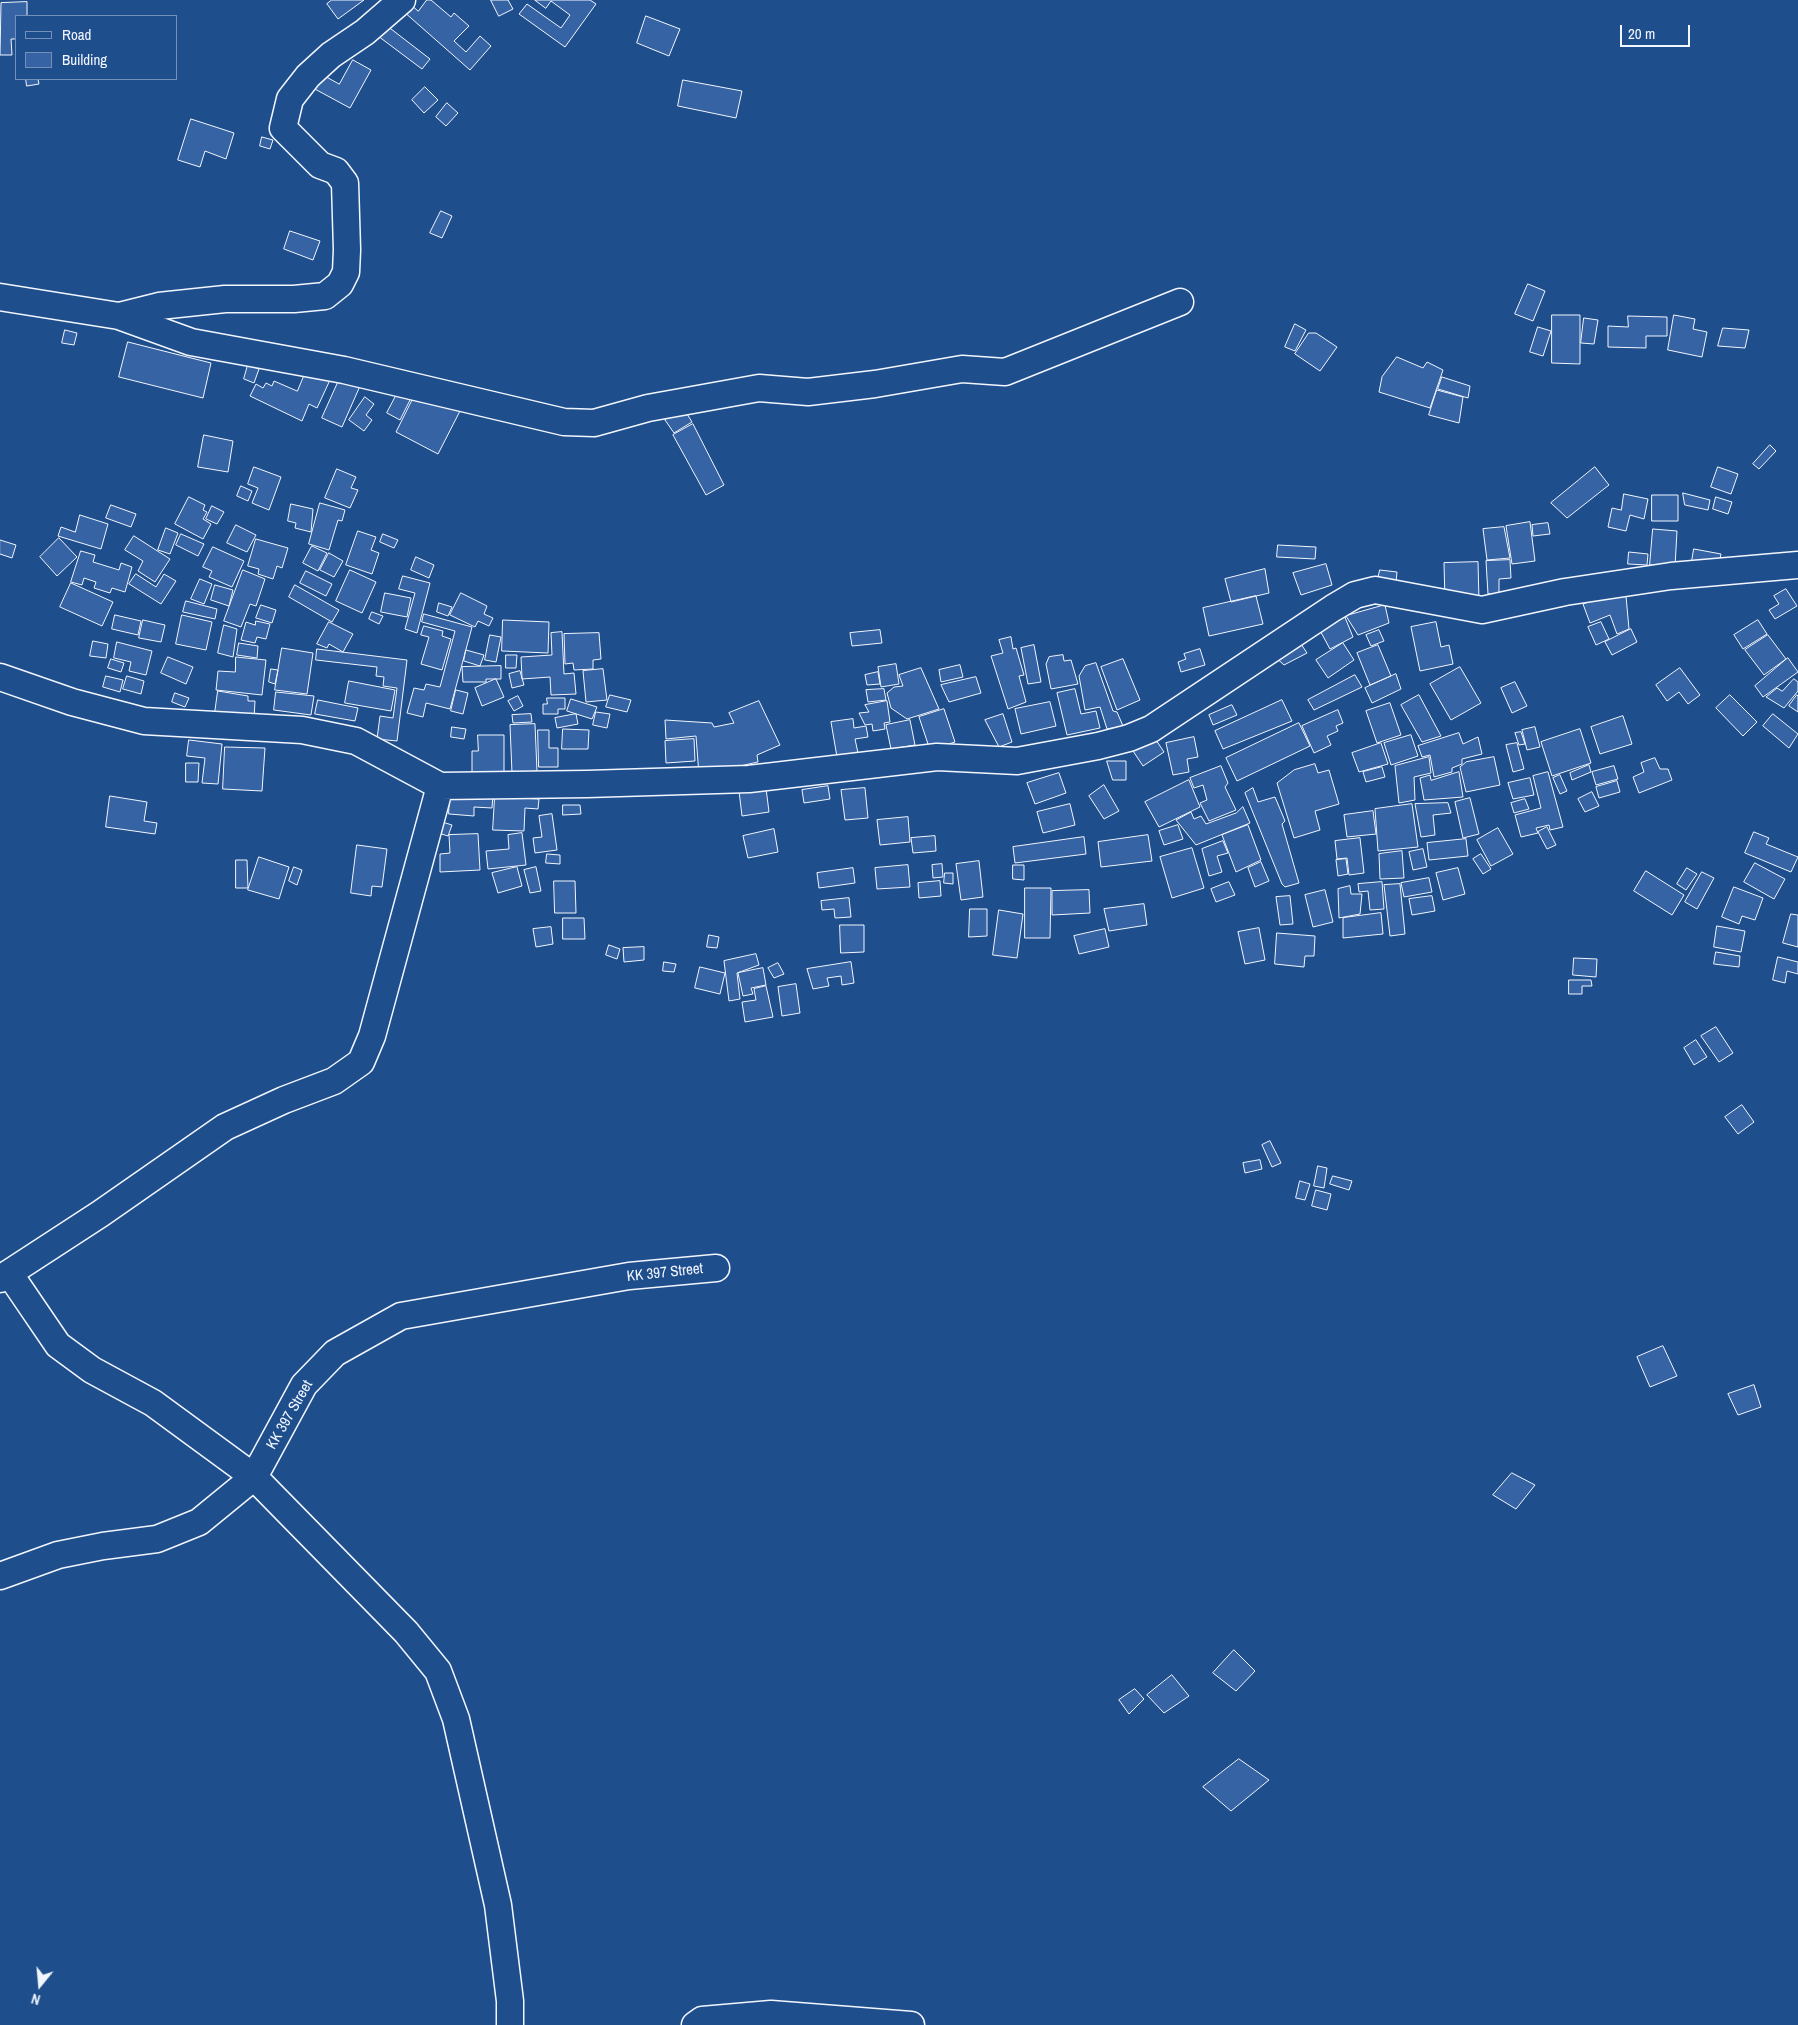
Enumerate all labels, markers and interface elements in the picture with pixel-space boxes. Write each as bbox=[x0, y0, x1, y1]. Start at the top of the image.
legend bbox=[15, 15, 178, 80]
scale bar bbox=[1623, 15, 1693, 47]
text: 20 m bbox=[1628, 23, 1655, 44]
text: Road bbox=[62, 24, 91, 45]
text: Building bbox=[62, 49, 107, 70]
street label: KK 397 Street bbox=[626, 1260, 704, 1286]
street label: KK 397 Street bbox=[263, 1377, 317, 1453]
north arrow bbox=[15, 1960, 65, 2010]
text: N bbox=[29, 1990, 42, 2009]

